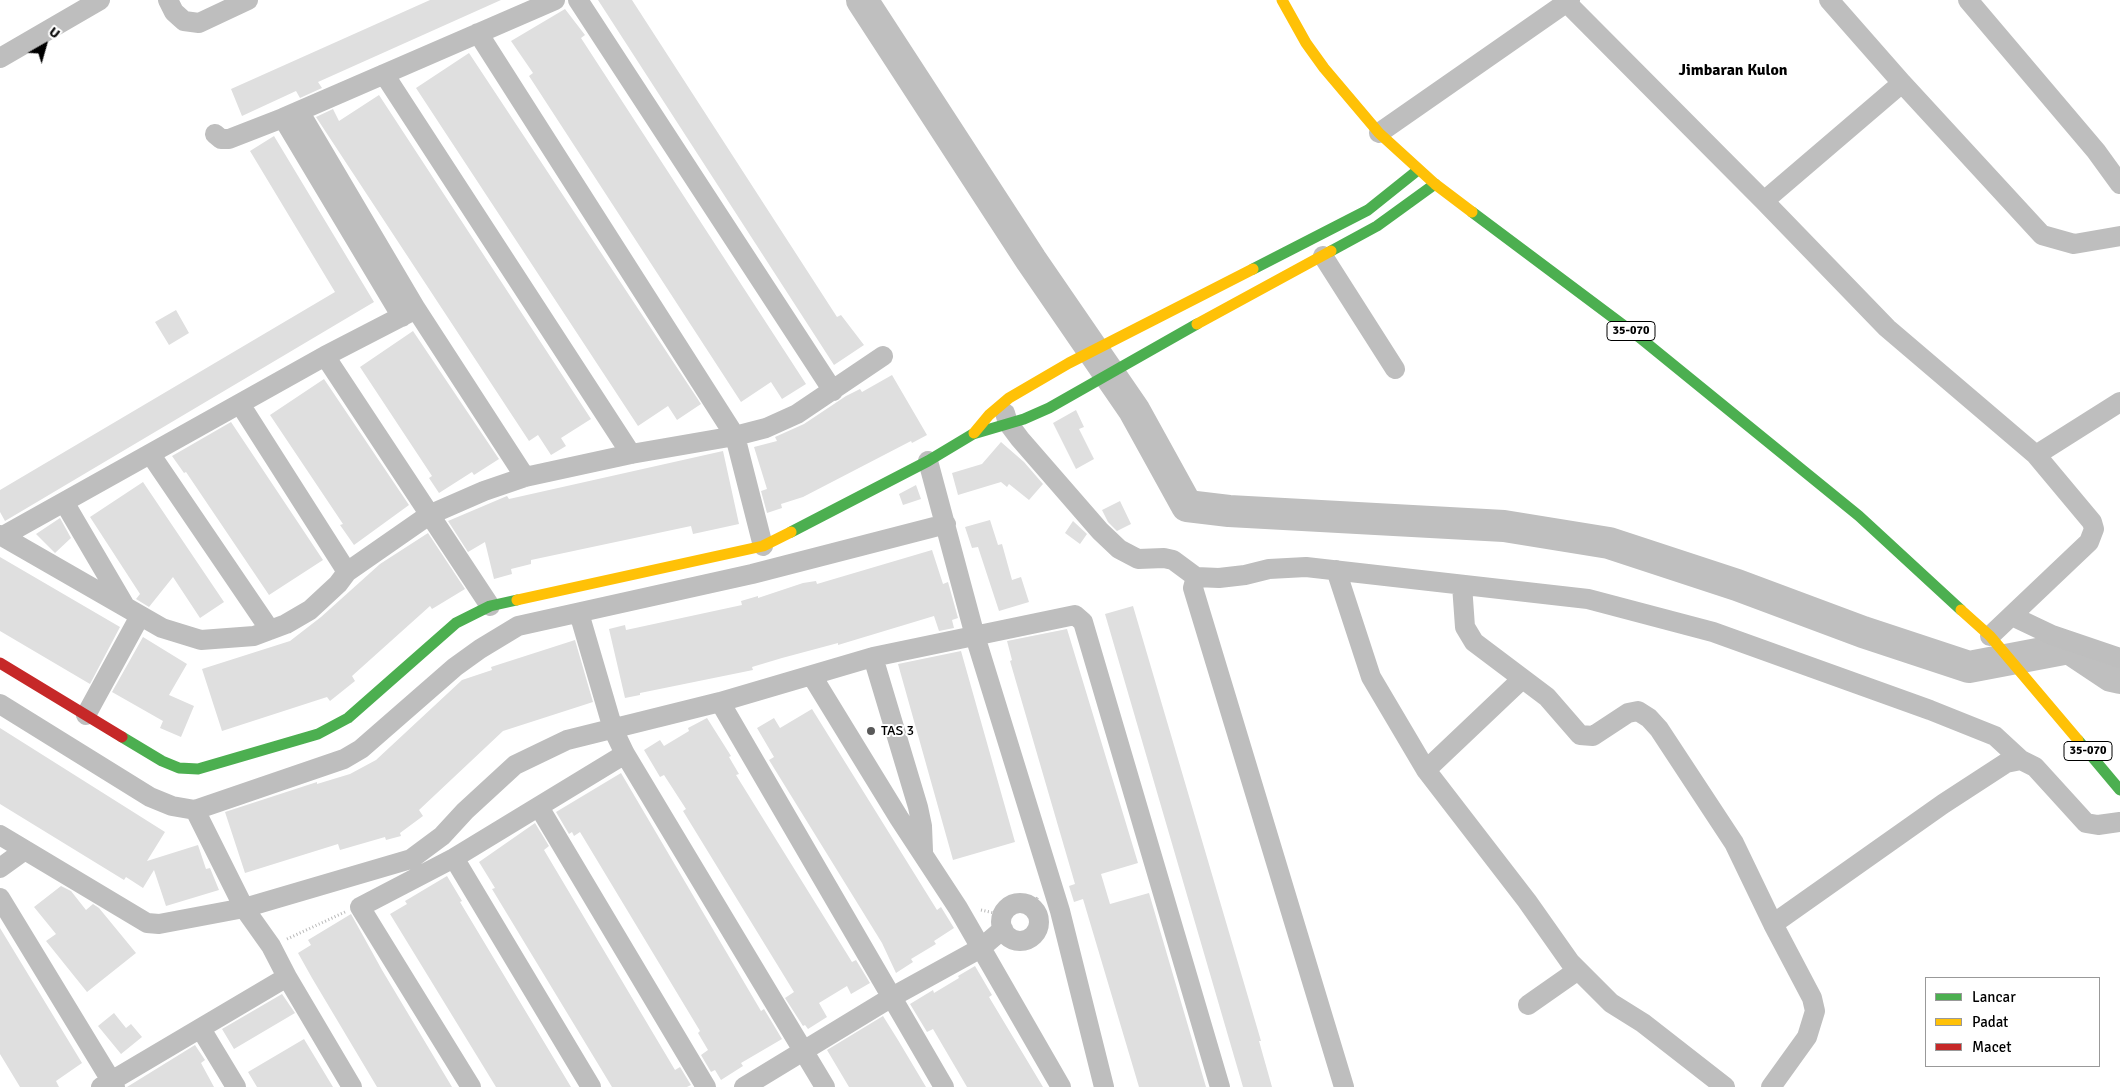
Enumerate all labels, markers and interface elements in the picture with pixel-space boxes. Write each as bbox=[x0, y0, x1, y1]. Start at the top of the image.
north arrow bbox=[20, 20, 70, 70]
text: U bbox=[46, 23, 63, 42]
district label: Jimbaran Kulon bbox=[1678, 61, 1788, 81]
road number: 35-070 bbox=[1607, 322, 1655, 341]
place label: TAS 3 bbox=[881, 723, 914, 739]
marker: TAS 3 bbox=[865, 725, 877, 737]
road number: 35-070 bbox=[2064, 741, 2112, 760]
legend bbox=[1925, 977, 2100, 1067]
text: Lancar bbox=[1972, 988, 2016, 1006]
text: Padat bbox=[1972, 1013, 2008, 1031]
text: Macet bbox=[1972, 1038, 2011, 1056]

